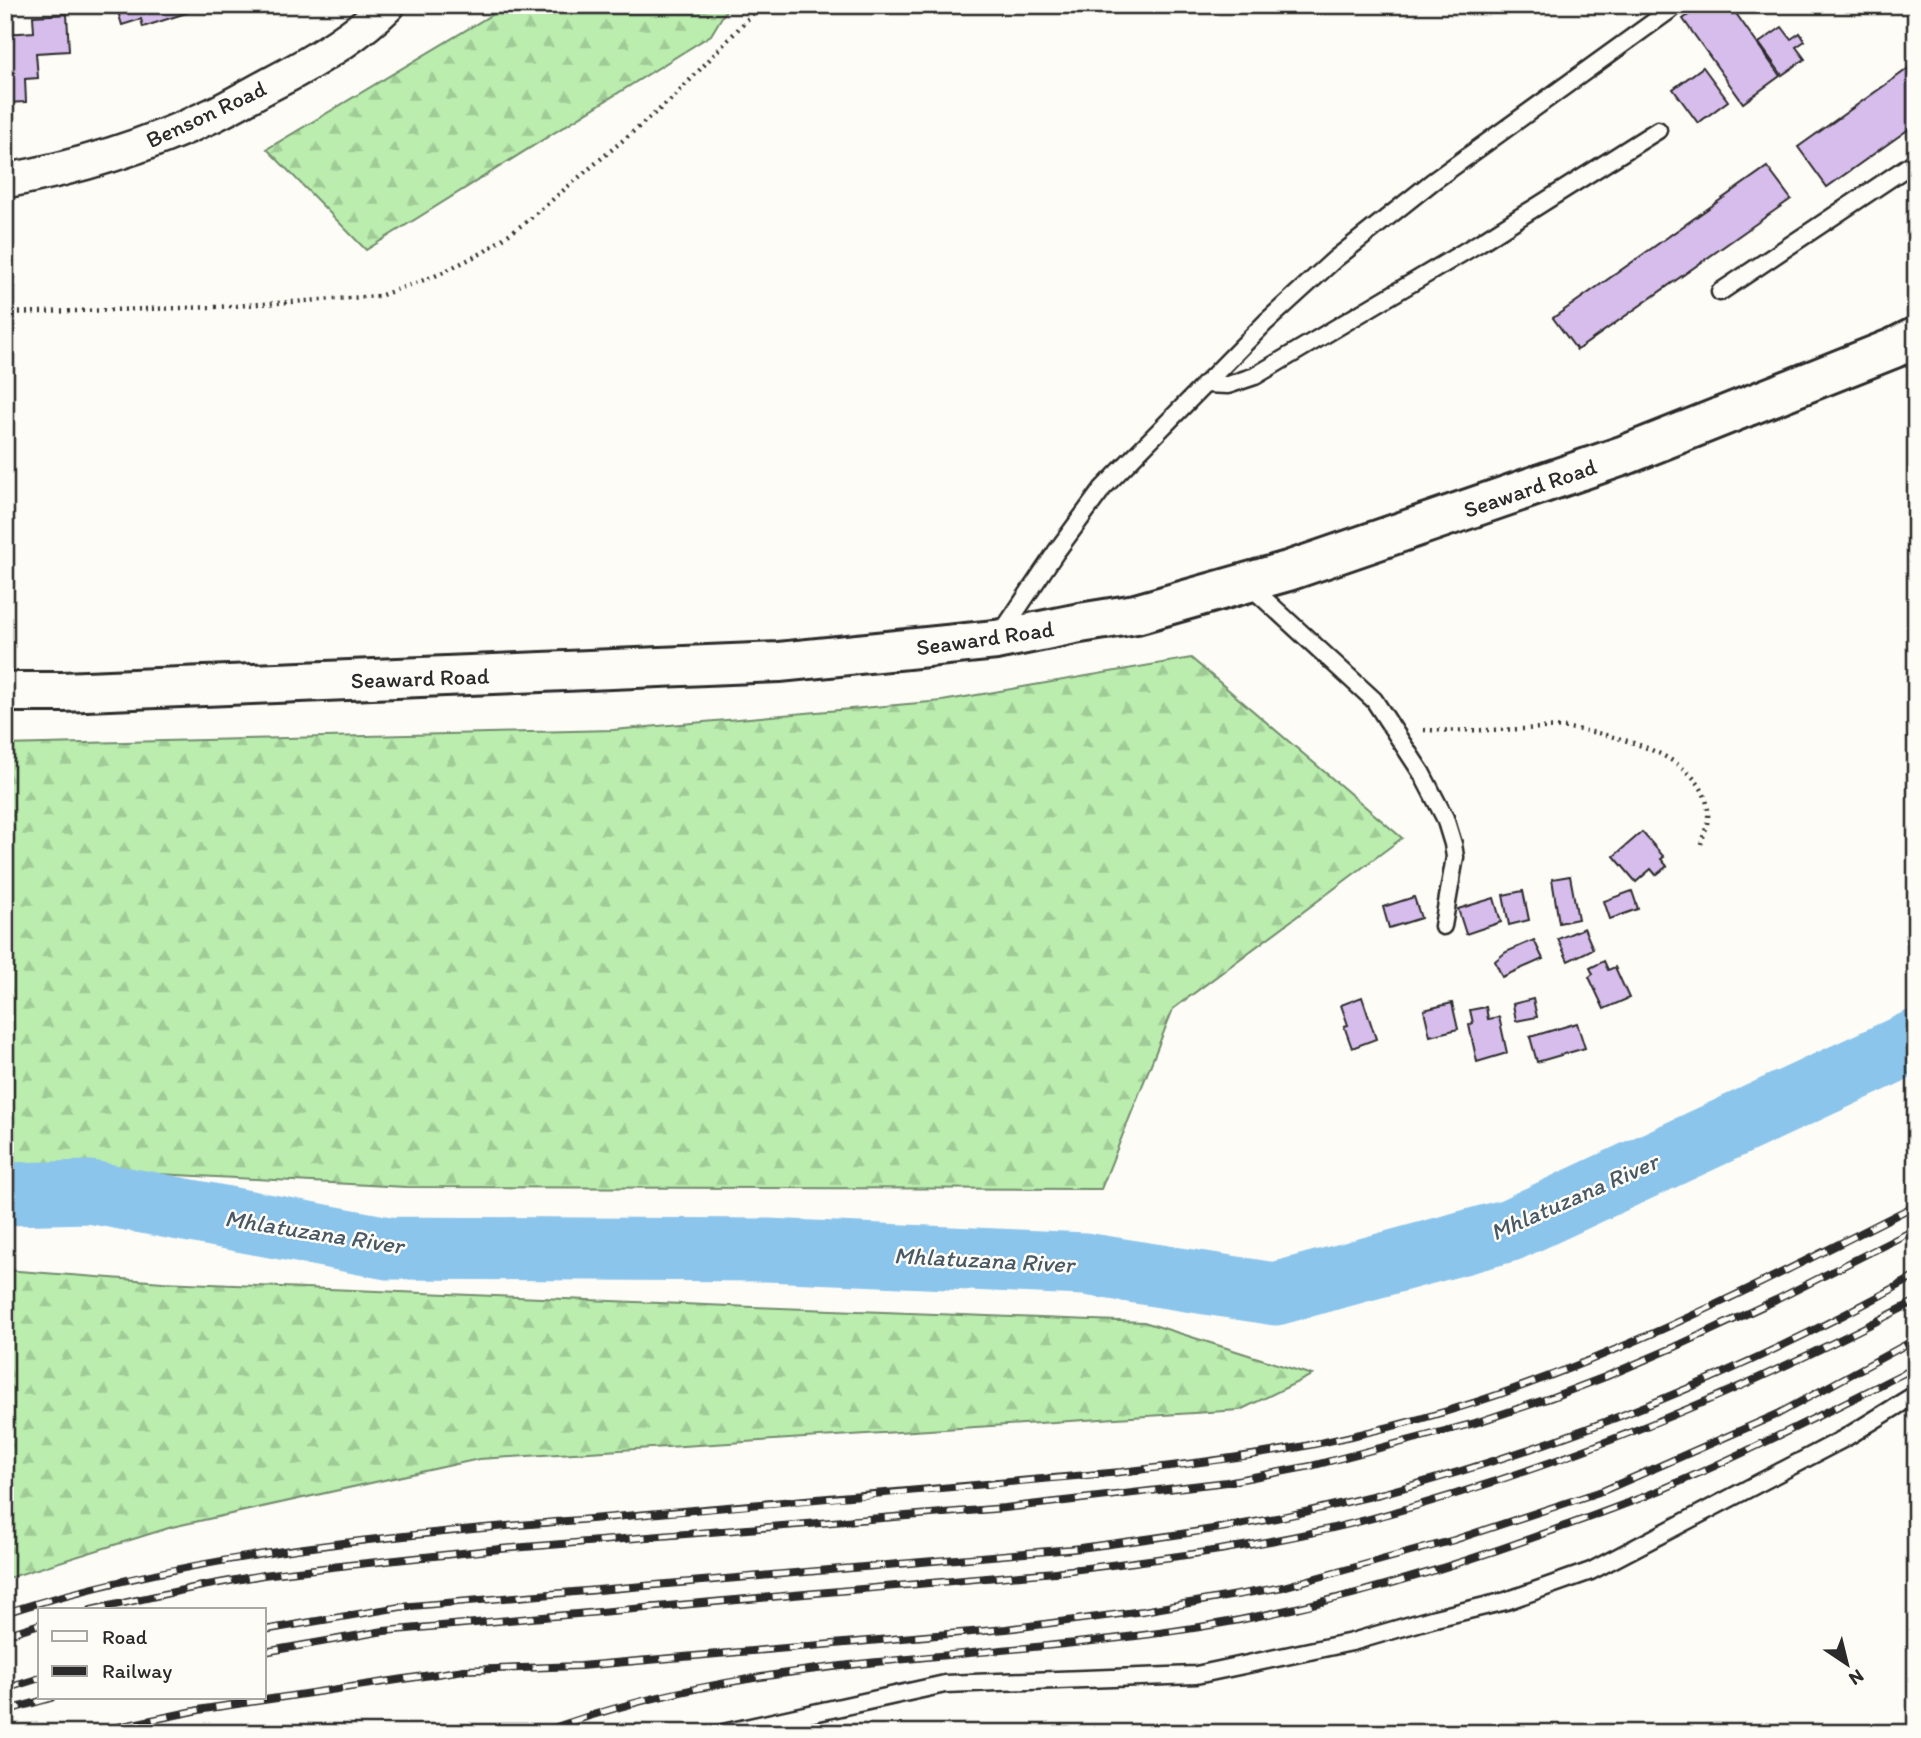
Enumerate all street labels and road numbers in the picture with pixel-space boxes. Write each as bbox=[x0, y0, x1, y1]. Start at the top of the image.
street label: Benson Road bbox=[142, 74, 271, 154]
street label: Seaward Road bbox=[1460, 452, 1600, 524]
street label: Seaward Road bbox=[914, 614, 1056, 662]
street label: Seaward Road bbox=[350, 662, 490, 694]

